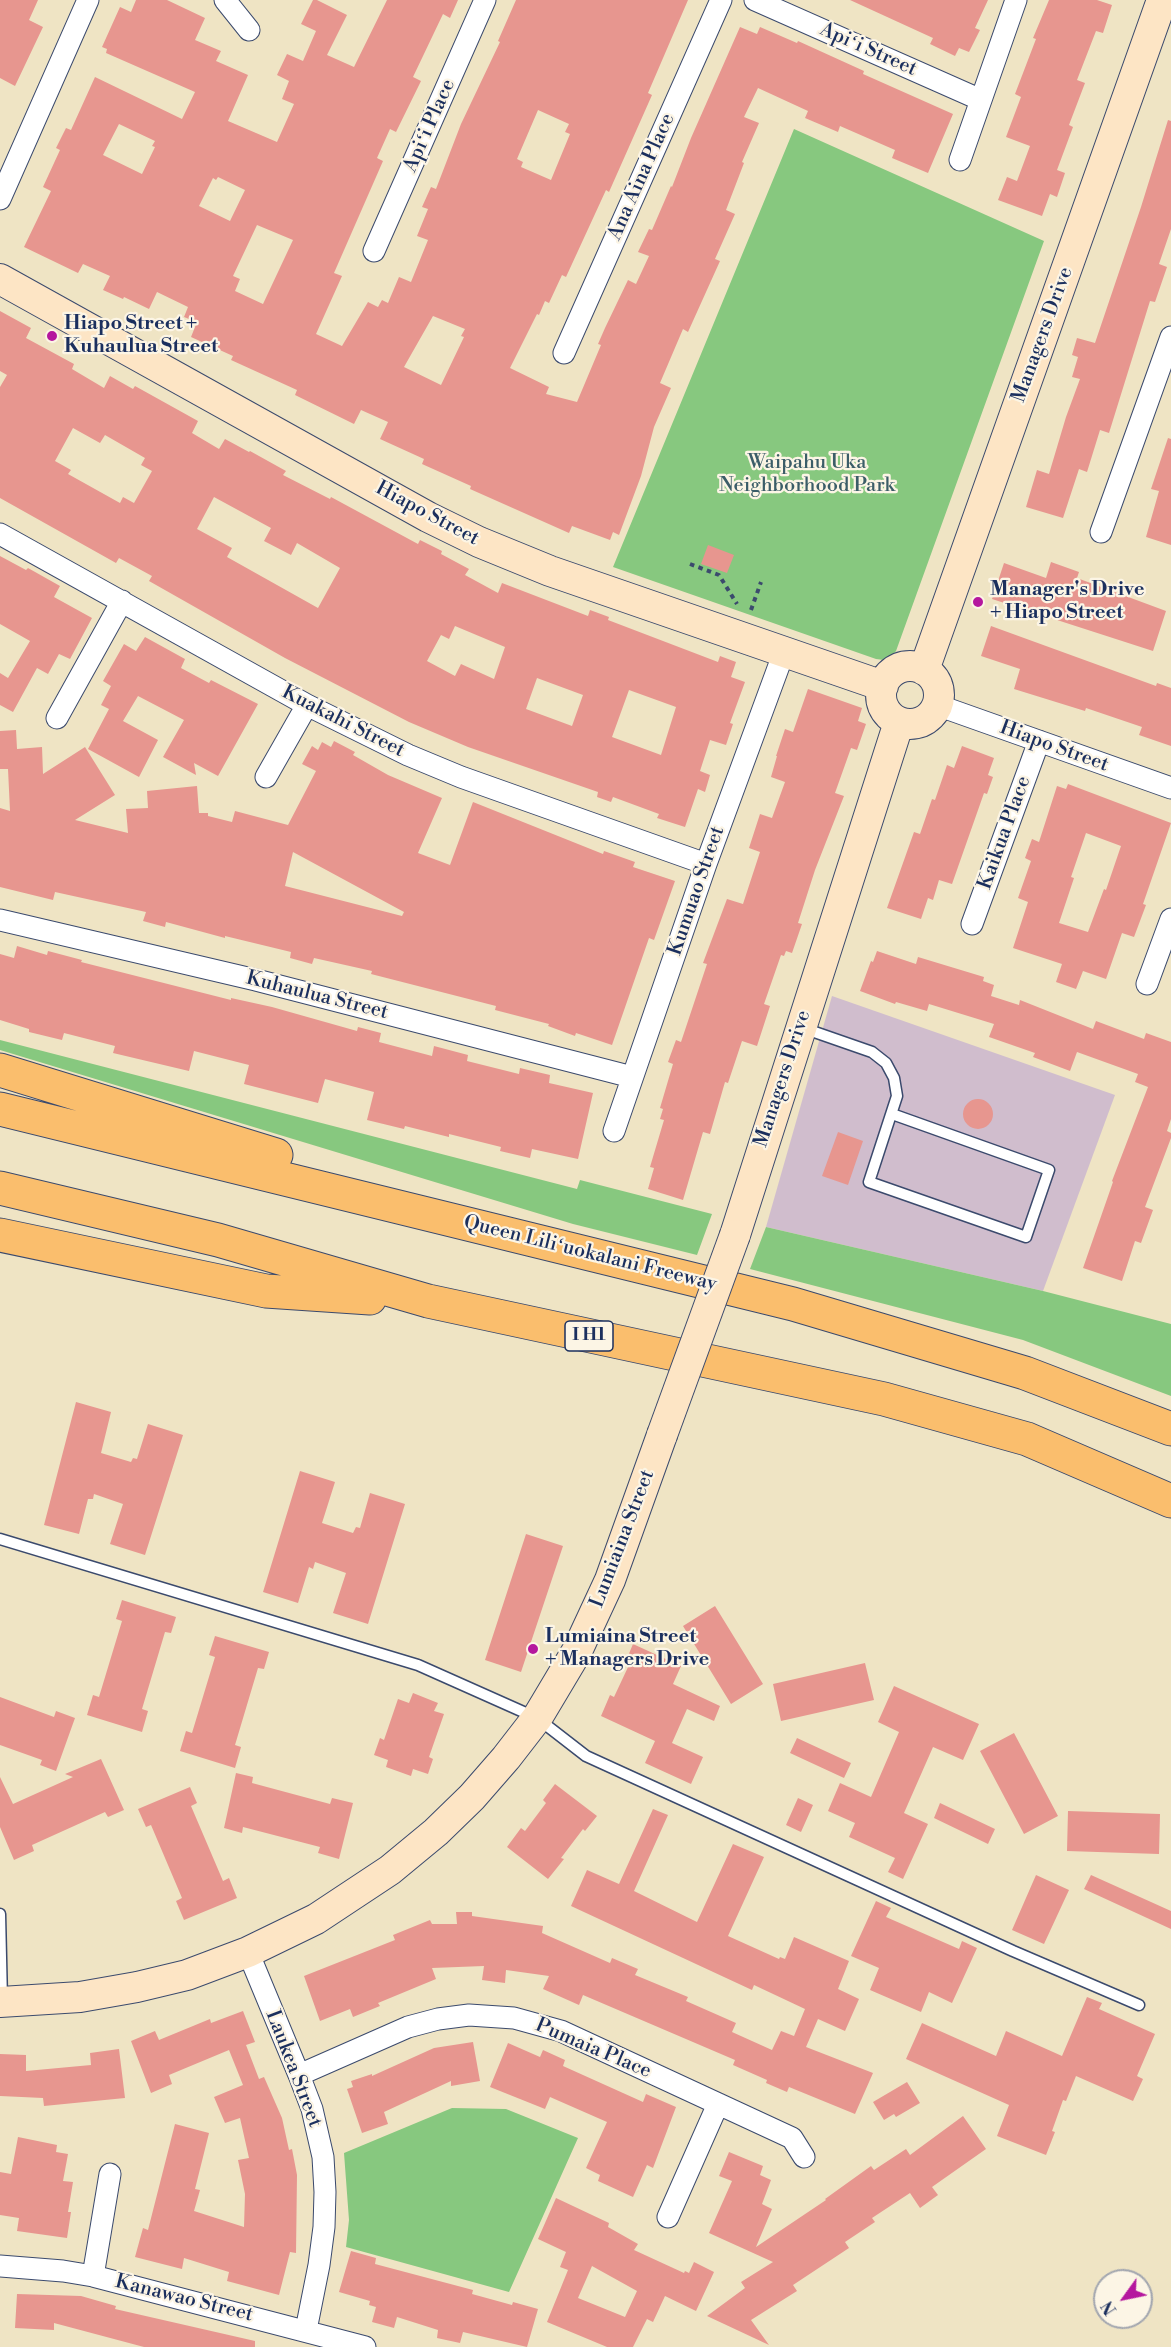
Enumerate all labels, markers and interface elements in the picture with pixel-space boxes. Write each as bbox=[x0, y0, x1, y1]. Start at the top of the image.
street label: Apiʻi Street bbox=[816, 18, 920, 82]
street label: Apiʻi Place bbox=[399, 76, 461, 176]
street label: Ana Aina Place bbox=[603, 110, 681, 244]
street label: Managers Drive bbox=[1007, 264, 1079, 406]
place label: Hiapo Street + Kuhaulua Street bbox=[64, 312, 218, 359]
marker: Hiapo Street + Kuhaulua Street bbox=[45, 329, 59, 343]
park label: Waipahu Uka Neighborhood Park bbox=[719, 451, 895, 498]
street label: Hiapo Street bbox=[371, 477, 483, 551]
place label: Manager's Drive + Hiapo Street bbox=[990, 578, 1144, 625]
marker: Manager's Drive + Hiapo Street bbox=[971, 595, 985, 609]
street label: Kuakahi Street bbox=[278, 681, 408, 763]
street label: Hiapo Street bbox=[996, 716, 1112, 778]
street label: Kaikua Place bbox=[973, 773, 1037, 893]
street label: Kumuao Street bbox=[664, 823, 730, 959]
street label: Kuhaulua Street bbox=[243, 967, 391, 1025]
street label: Managers Drive bbox=[750, 1008, 816, 1150]
street label: Queen Liliʻuokalani Freeway bbox=[461, 1211, 719, 1297]
road number: I H1 bbox=[565, 1321, 613, 1351]
street label: Lumiaina Street bbox=[586, 1467, 660, 1611]
place label: Lumiaina Street + Managers Drive bbox=[545, 1625, 709, 1672]
marker: Lumiaina Street + Managers Drive bbox=[526, 1642, 540, 1656]
street label: Laukea Street bbox=[260, 2007, 326, 2131]
street label: Pumaia Place bbox=[531, 2014, 655, 2084]
north arrow bbox=[1093, 2269, 1153, 2329]
street label: Kanawao Street bbox=[113, 2270, 255, 2328]
text: N bbox=[1098, 2297, 1121, 2318]

